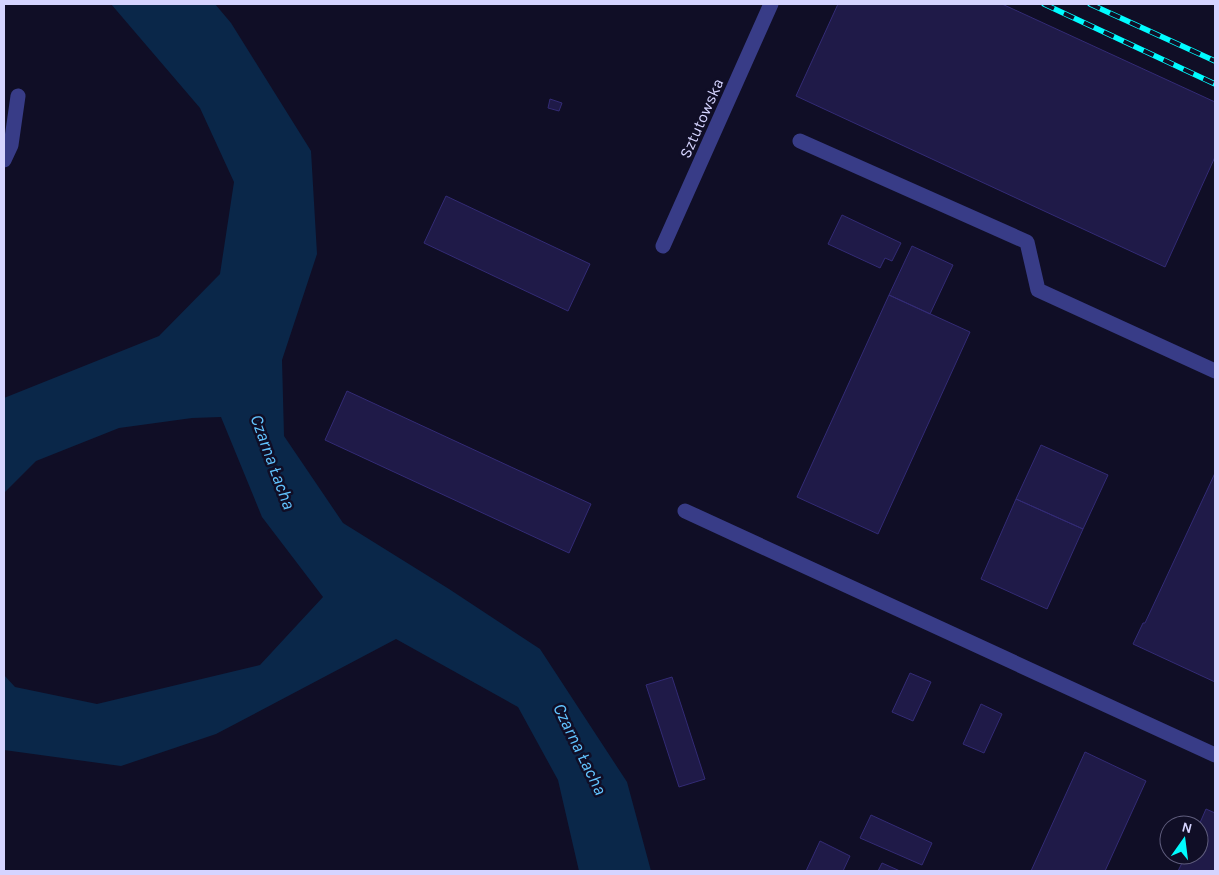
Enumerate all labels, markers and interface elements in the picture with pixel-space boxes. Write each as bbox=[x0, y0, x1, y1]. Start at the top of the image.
street label: Sztutowska bbox=[675, 75, 728, 161]
water label: Czarna Łacha bbox=[246, 412, 300, 512]
water label: Czarna Łacha bbox=[548, 699, 612, 799]
north arrow bbox=[1159, 815, 1209, 865]
text: N bbox=[1180, 818, 1194, 837]

